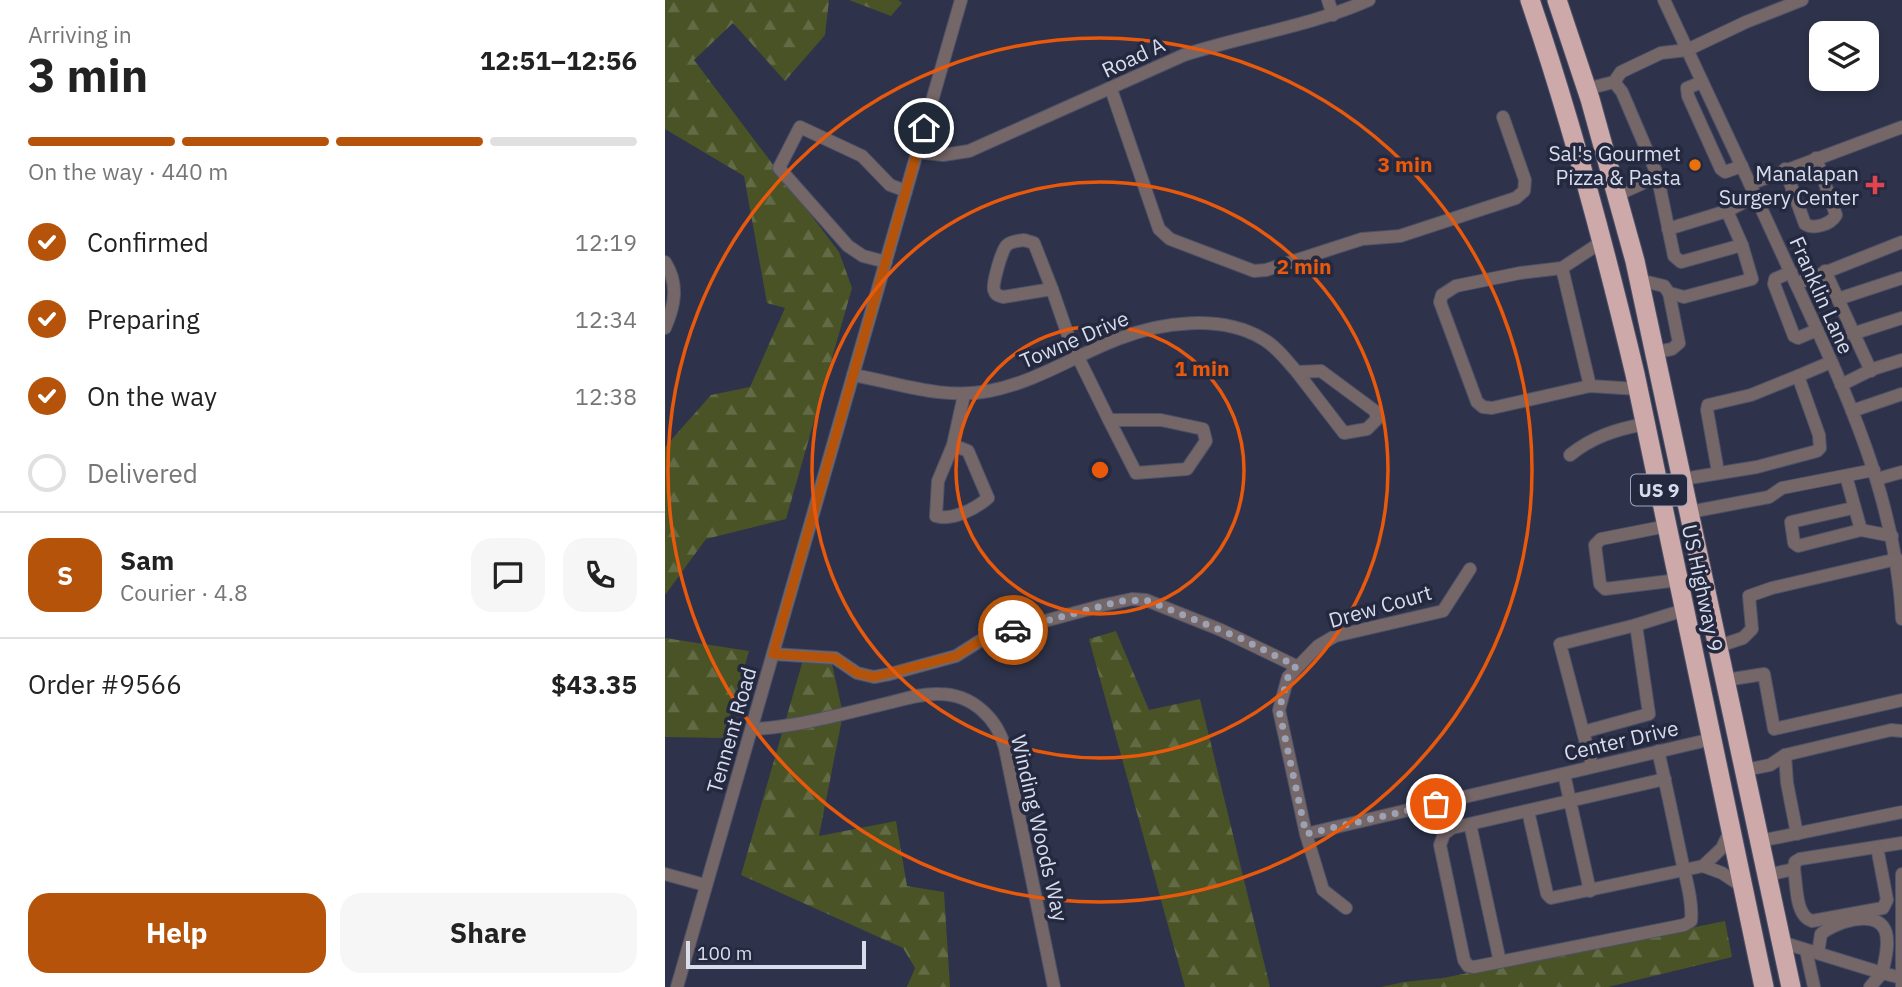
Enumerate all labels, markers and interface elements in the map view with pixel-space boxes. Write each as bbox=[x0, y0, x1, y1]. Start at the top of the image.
text: Arriving in bbox=[28, 19, 132, 49]
map controls bbox=[1809, 21, 1879, 91]
button: layers bbox=[1809, 21, 1879, 91]
street label: Road A bbox=[1097, 30, 1169, 84]
text: 12:51–12:56 bbox=[480, 43, 637, 77]
text: 3 min bbox=[28, 45, 148, 105]
pin bbox=[894, 98, 954, 158]
icon: home bbox=[905, 109, 943, 147]
place label: Sal's Gourmet Pizza & Pasta bbox=[1548, 139, 1681, 191]
text: 3 min bbox=[1378, 150, 1432, 178]
text: On the way · 440 m bbox=[28, 156, 228, 186]
marker: Sal's Gourmet Pizza & Pasta bbox=[1687, 157, 1703, 173]
place label: Manalapan Surgery Center bbox=[1719, 159, 1859, 211]
marker: Manalapan Surgery Center bbox=[1865, 175, 1885, 195]
icon: check bbox=[28, 223, 66, 261]
text: Confirmed bbox=[87, 225, 209, 259]
text: 12:19 bbox=[575, 227, 637, 257]
street label: Franklin Lane bbox=[1784, 232, 1860, 358]
text: 2 min bbox=[1277, 252, 1331, 280]
icon: check bbox=[28, 300, 66, 338]
text: Preparing bbox=[87, 302, 200, 336]
text: 12:34 bbox=[575, 304, 637, 334]
street label: Towne Drive bbox=[1015, 304, 1133, 374]
text: 1 min bbox=[1175, 354, 1229, 382]
icon: check bbox=[28, 377, 66, 415]
text: On the way bbox=[87, 379, 217, 413]
text: 12:38 bbox=[575, 381, 637, 411]
text: Delivered bbox=[87, 456, 198, 490]
centre of rings bbox=[1088, 458, 1112, 482]
road number: US 9 bbox=[1631, 475, 1687, 505]
street label: US Highway 9 bbox=[1676, 522, 1730, 654]
button: chat bbox=[471, 538, 545, 612]
button: phone bbox=[563, 538, 637, 612]
text: Sam bbox=[120, 543, 174, 577]
text: S bbox=[57, 558, 73, 592]
text: Courier · 4.8 bbox=[120, 577, 248, 607]
street label: Drew Court bbox=[1325, 578, 1435, 634]
courier bbox=[978, 595, 1048, 665]
icon: car bbox=[994, 611, 1032, 649]
street label: Tennent Road bbox=[700, 664, 762, 796]
text: Order #9566 bbox=[28, 667, 182, 701]
text: $43.35 bbox=[551, 667, 637, 701]
street label: Center Drive bbox=[1561, 713, 1681, 767]
street label: Winding Woods Way bbox=[1005, 732, 1075, 925]
pin bbox=[1406, 774, 1466, 834]
icon: bag bbox=[1417, 785, 1455, 823]
button: Help bbox=[28, 893, 326, 973]
button: Share bbox=[340, 893, 637, 973]
scale bar bbox=[686, 938, 866, 970]
text: 100 m bbox=[697, 941, 752, 965]

